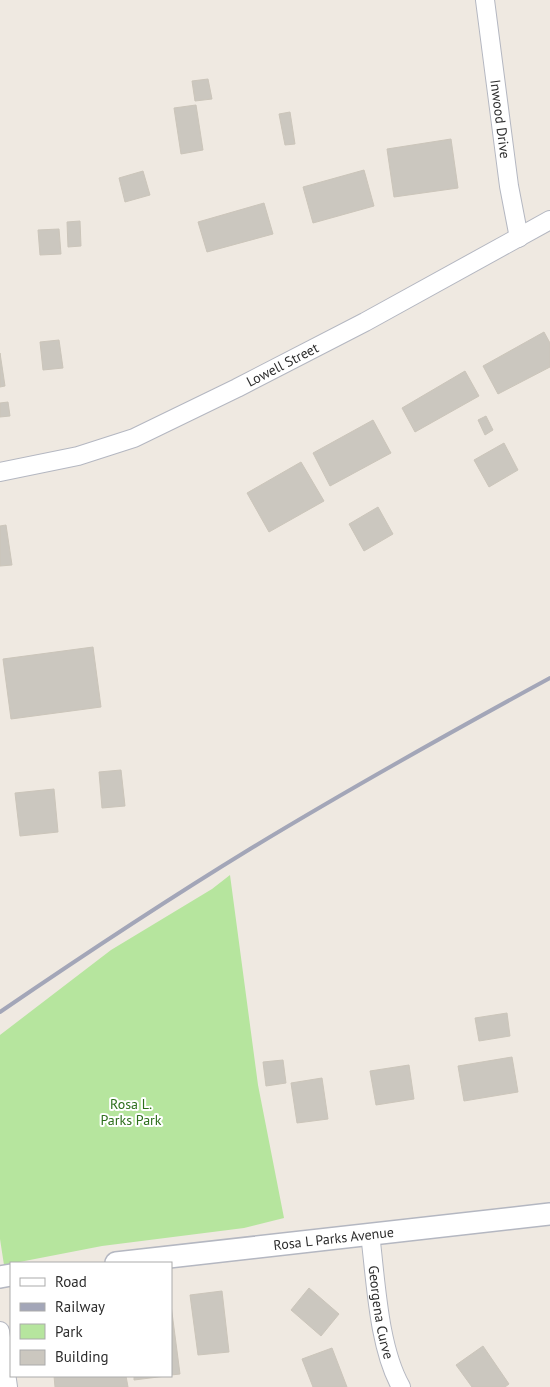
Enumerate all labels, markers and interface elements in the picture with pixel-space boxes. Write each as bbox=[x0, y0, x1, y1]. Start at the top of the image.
street label: Inwood Drive bbox=[486, 78, 514, 160]
street label: Lowell Street bbox=[243, 338, 322, 391]
park label: Rosa L. Parks Park bbox=[100, 1095, 162, 1129]
street label: Rosa L Parks Avenue bbox=[273, 1223, 395, 1254]
legend bbox=[10, 1262, 172, 1377]
street label: Georgena Curve bbox=[365, 1264, 398, 1361]
text: Road bbox=[55, 1272, 87, 1291]
text: Railway bbox=[55, 1297, 105, 1316]
text: Park bbox=[55, 1322, 83, 1341]
text: Building bbox=[55, 1347, 109, 1366]

